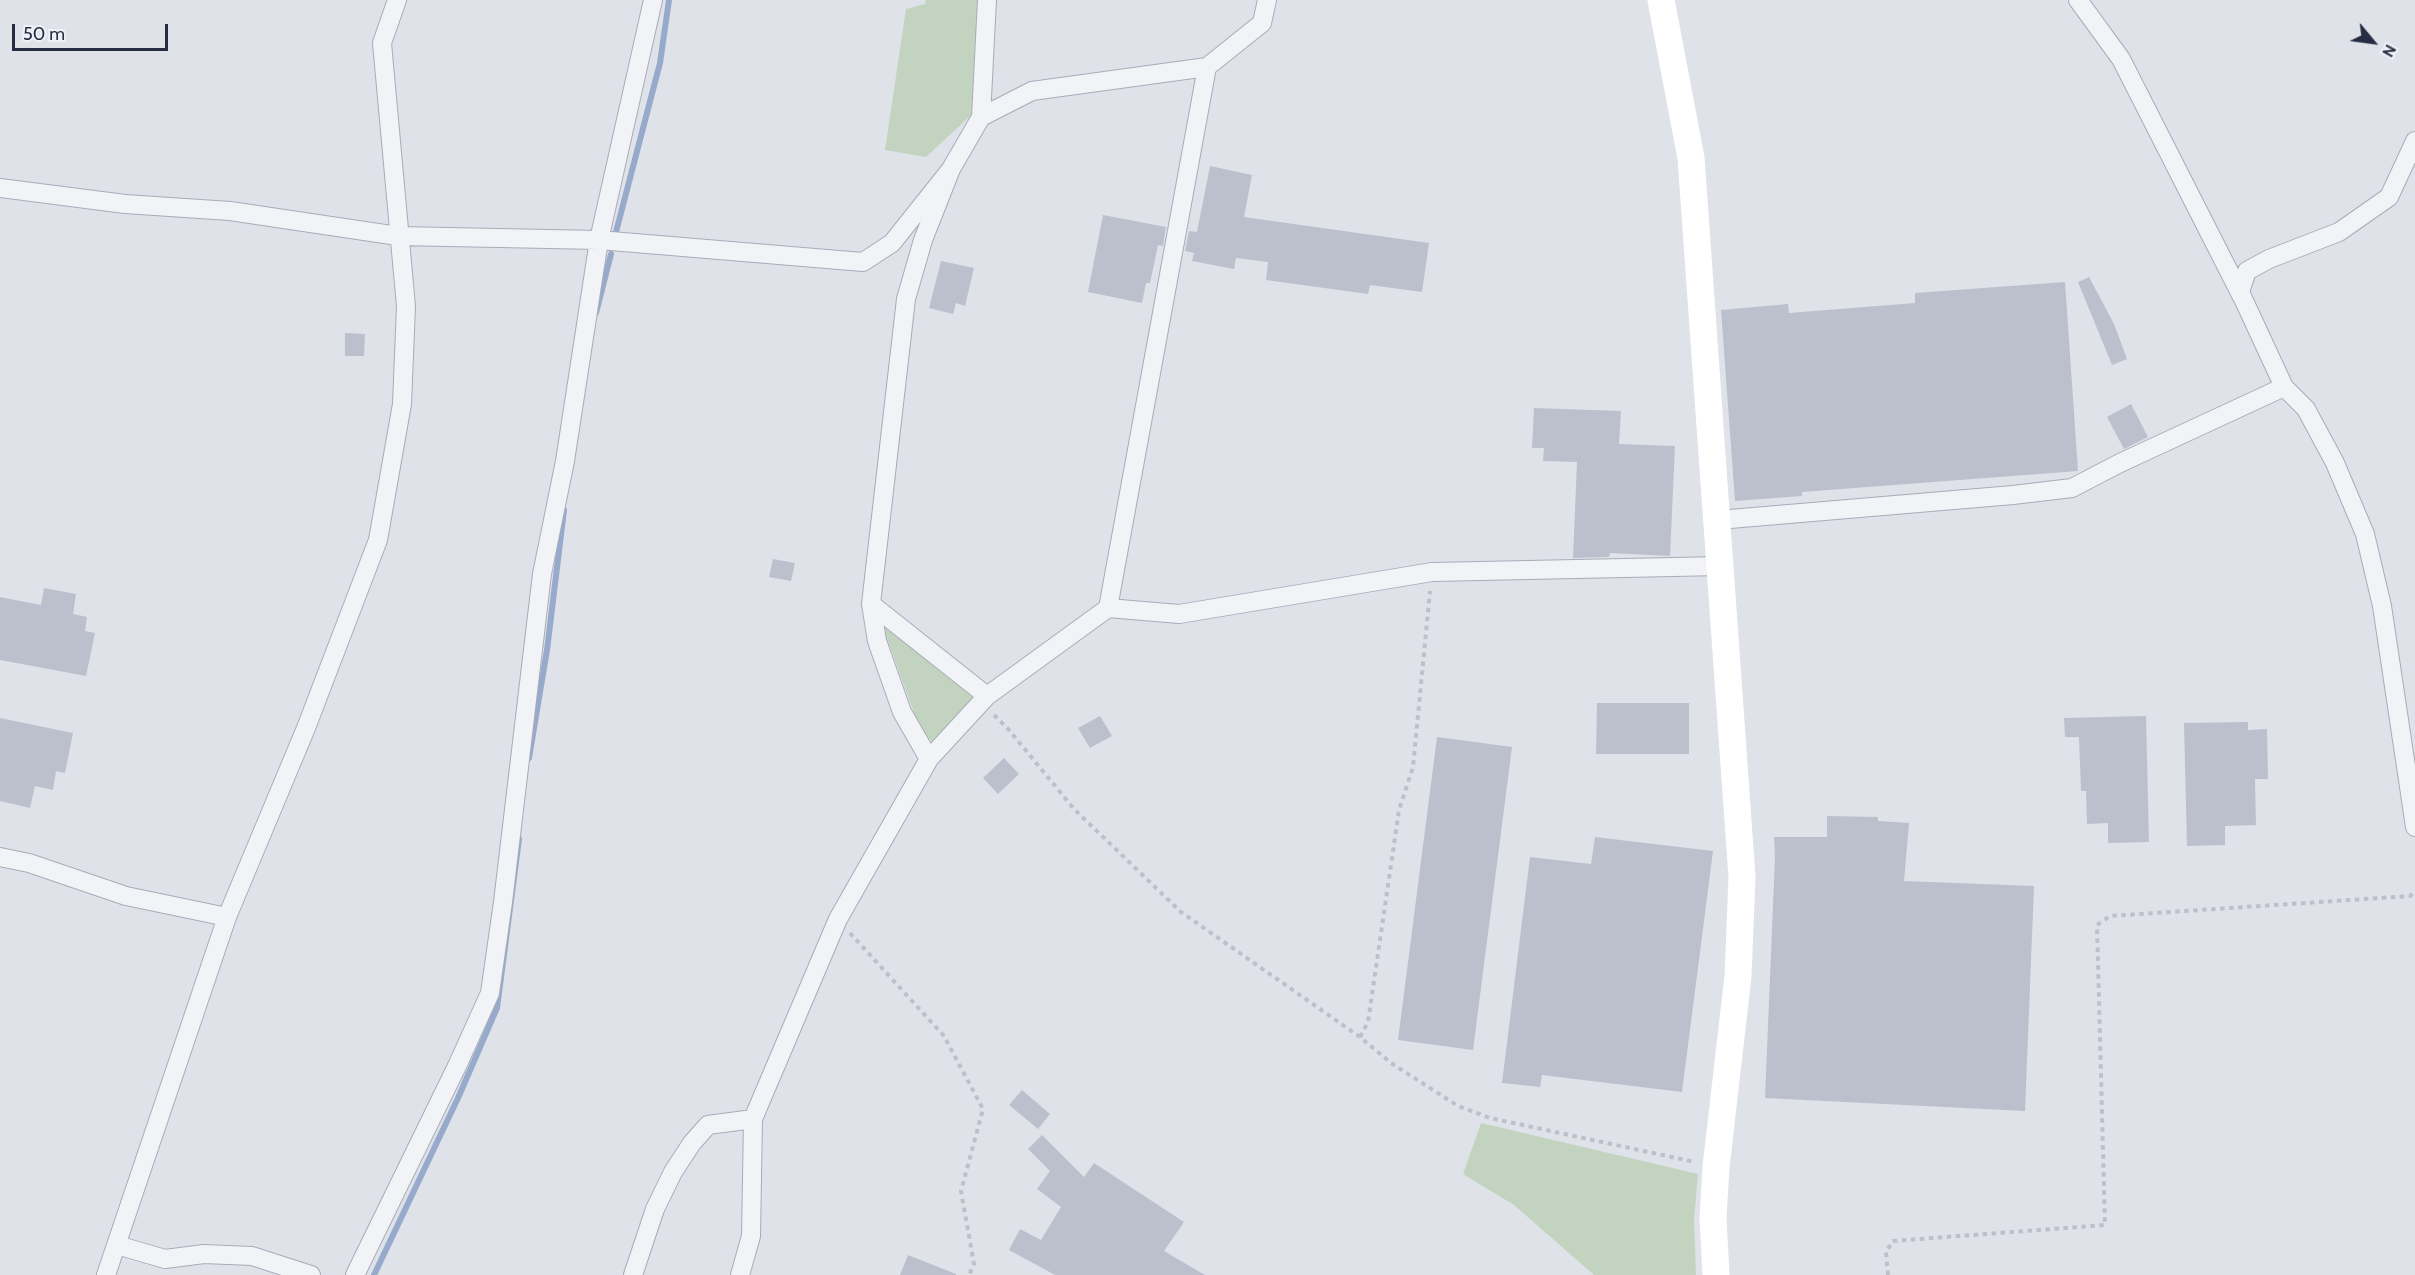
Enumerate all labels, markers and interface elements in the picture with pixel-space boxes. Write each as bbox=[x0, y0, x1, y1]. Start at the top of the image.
scale bar bbox=[15, 12, 171, 50]
north arrow bbox=[2343, 12, 2403, 72]
text: 50 m bbox=[23, 23, 65, 45]
text: N bbox=[2378, 41, 2400, 61]

